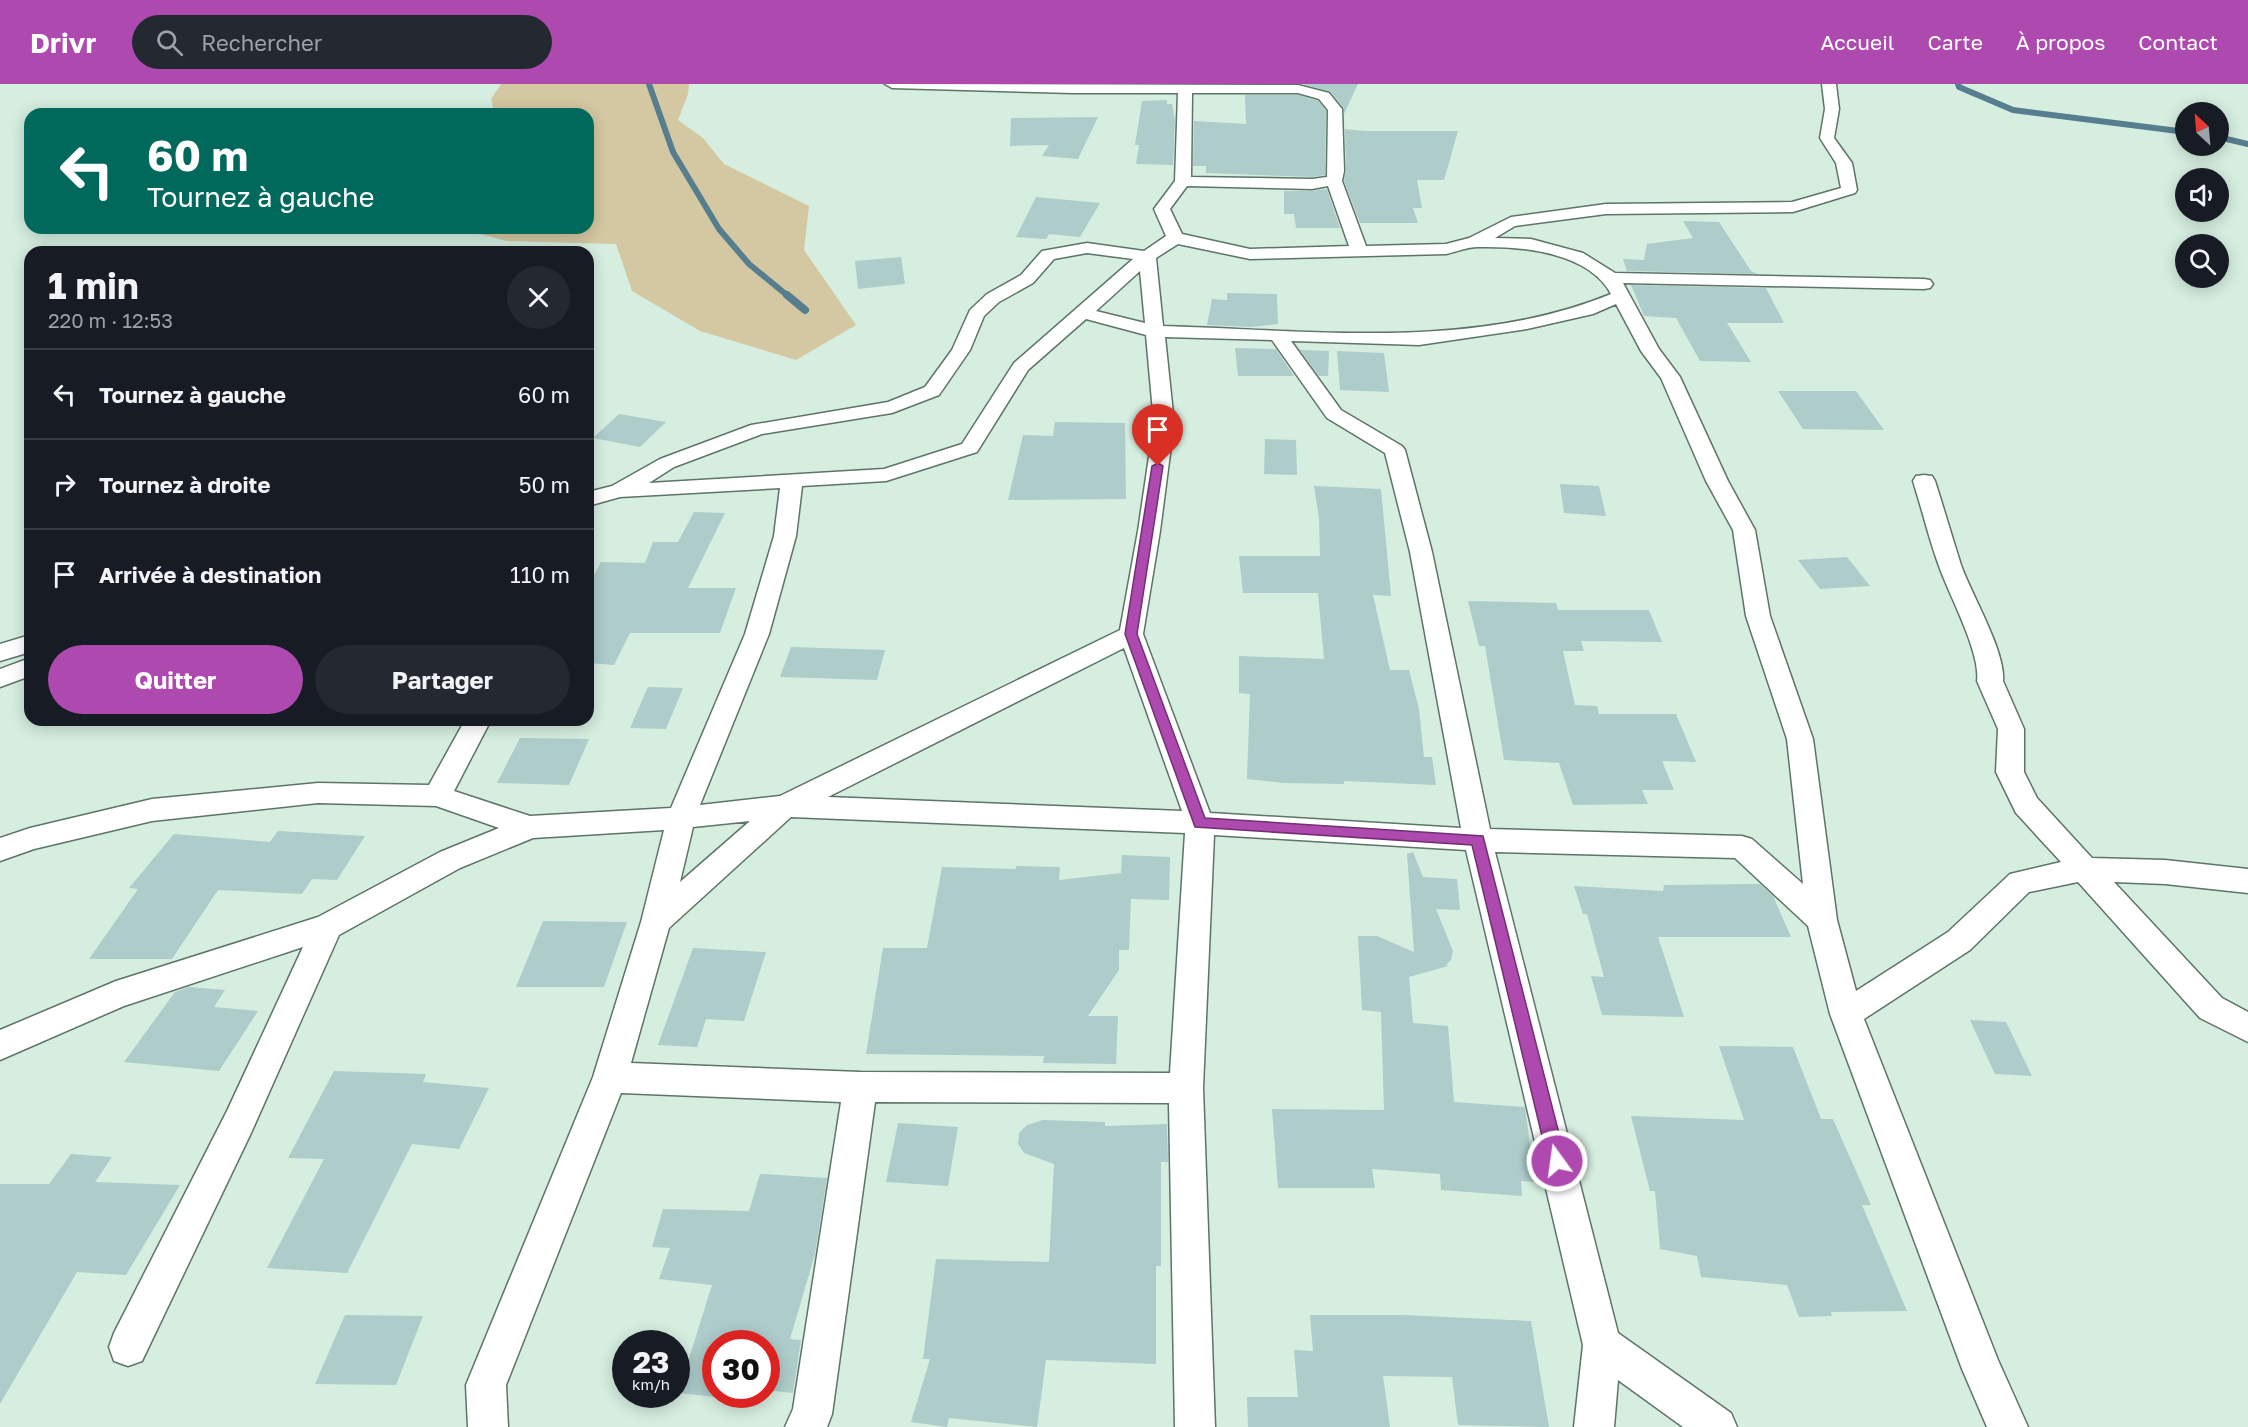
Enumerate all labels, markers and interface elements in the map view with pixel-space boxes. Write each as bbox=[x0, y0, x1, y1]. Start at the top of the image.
search box bbox=[132, 15, 552, 69]
text: Drivr bbox=[30, 26, 96, 59]
icon: search bbox=[153, 26, 186, 59]
text: Rechercher bbox=[201, 29, 322, 56]
text: Accueil bbox=[1821, 29, 1894, 55]
text: Carte bbox=[1927, 29, 1983, 55]
text: À propos bbox=[2016, 29, 2105, 55]
text: Contact bbox=[2138, 29, 2218, 55]
north arrow bbox=[2175, 102, 2229, 156]
map controls bbox=[2175, 102, 2229, 288]
text: 60 m bbox=[147, 130, 248, 180]
icon: left bbox=[48, 132, 126, 210]
button: sound bbox=[2175, 168, 2229, 222]
text: Tournez à gauche bbox=[147, 181, 374, 213]
button: search bbox=[2175, 234, 2229, 288]
text: 1 min bbox=[48, 264, 139, 307]
button: close bbox=[507, 266, 570, 329]
text: 220 m · 12:53 bbox=[48, 308, 173, 332]
icon: left bbox=[48, 378, 81, 411]
text: Tournez à gauche bbox=[99, 381, 286, 408]
text: 60 m bbox=[518, 381, 570, 408]
pin bbox=[1132, 404, 1183, 466]
icon: arrive bbox=[1141, 413, 1174, 446]
icon: right bbox=[48, 468, 81, 501]
text: Tournez à droite bbox=[99, 471, 270, 498]
text: 50 m bbox=[519, 471, 570, 498]
icon: arrive bbox=[48, 558, 81, 591]
text: Arrivée à destination bbox=[99, 561, 321, 588]
text: 110 m bbox=[510, 561, 570, 588]
button: Quitter bbox=[48, 645, 303, 714]
button: Partager bbox=[315, 645, 570, 714]
position arrow bbox=[1525, 1129, 1589, 1193]
speed limit sign: 30 bbox=[702, 1330, 780, 1408]
text: 23 bbox=[633, 1344, 669, 1380]
text: km/h bbox=[632, 1375, 670, 1393]

